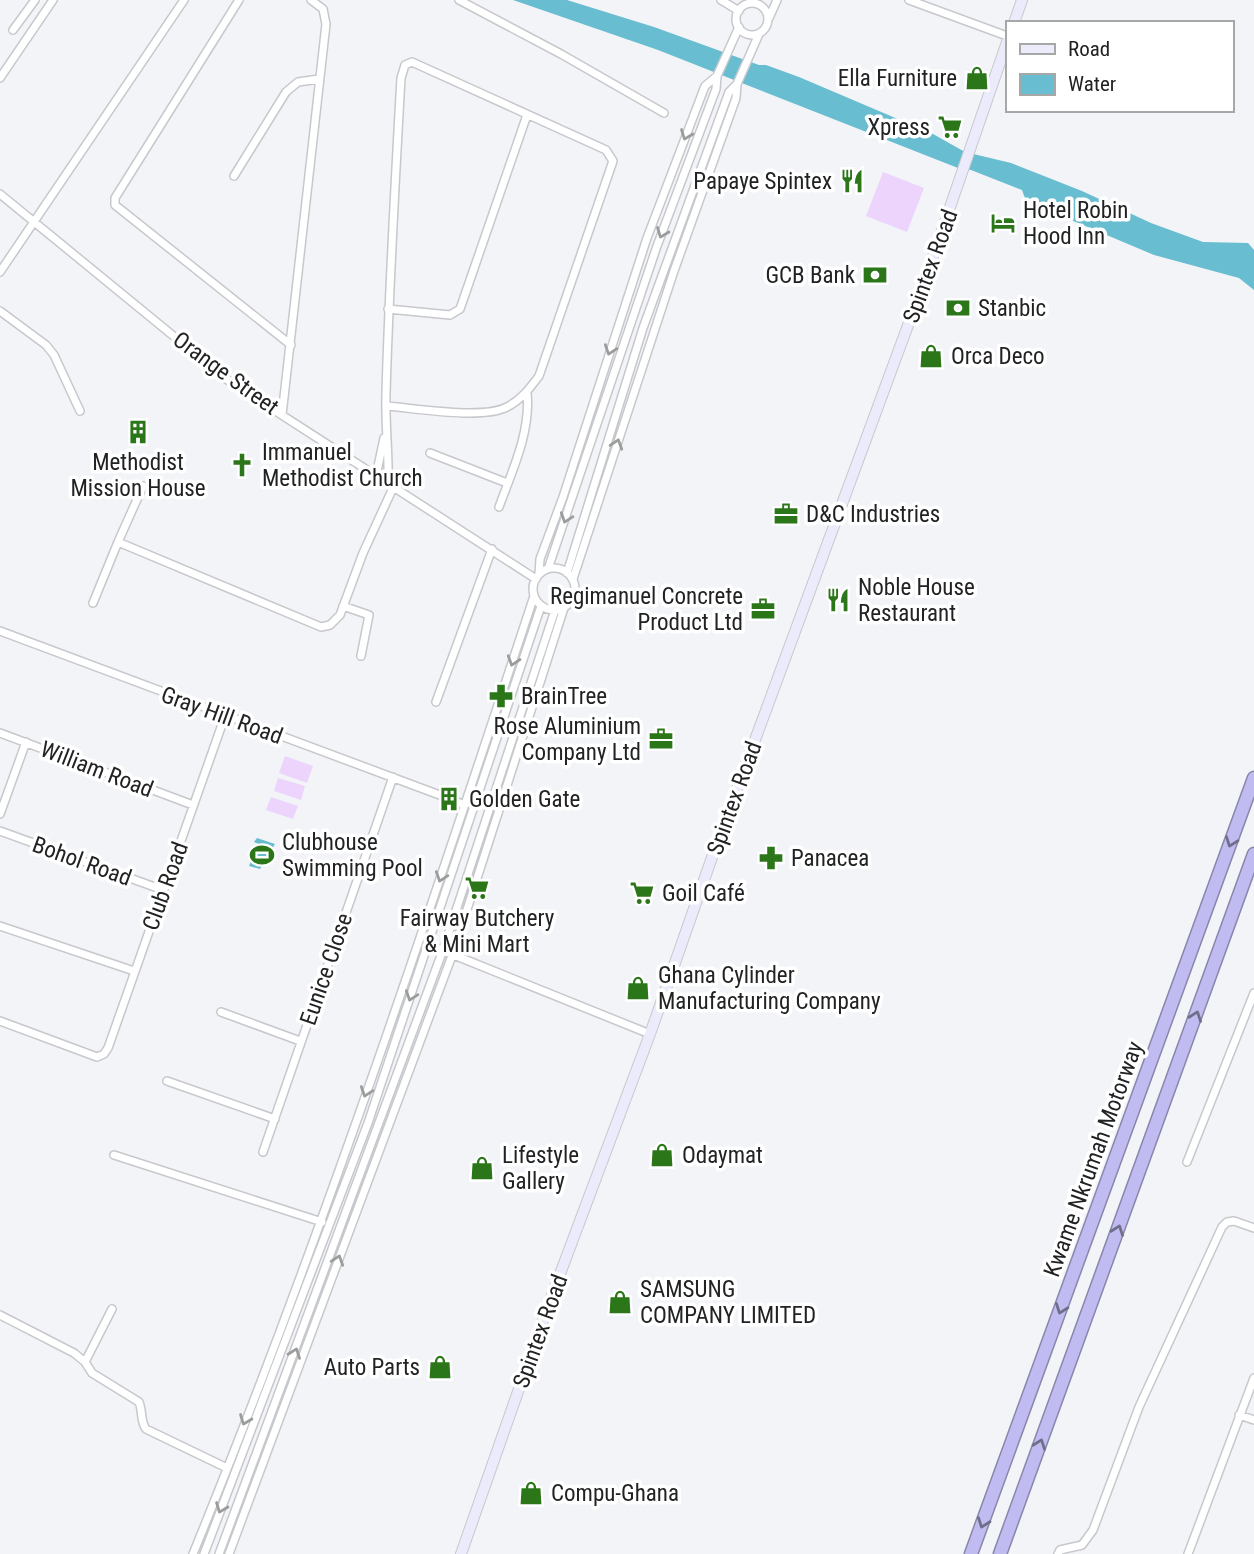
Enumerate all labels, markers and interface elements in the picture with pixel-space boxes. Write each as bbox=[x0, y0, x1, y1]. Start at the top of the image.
legend bbox=[1006, 21, 1233, 112]
text: Road bbox=[1068, 37, 1110, 61]
shop icon: Ella Furniture bbox=[963, 64, 991, 92]
place label: Ella Furniture bbox=[838, 65, 957, 92]
text: Water bbox=[1068, 72, 1116, 96]
supermarket icon: Xpress bbox=[936, 113, 964, 141]
place label: Xpress bbox=[867, 114, 930, 141]
one-way arrow bbox=[680, 129, 694, 141]
restaurant icon: Papaye Spintex bbox=[838, 167, 866, 195]
place label: Papaye Spintex bbox=[693, 168, 832, 195]
place label: Hotel Robin Hood Inn bbox=[1023, 197, 1128, 250]
street label: Spintex Road bbox=[897, 206, 963, 327]
hotel icon: Hotel Robin Hood Inn bbox=[989, 209, 1017, 237]
one-way arrow bbox=[656, 226, 670, 238]
bank icon: GCB Bank bbox=[861, 261, 889, 289]
place label: GCB Bank bbox=[765, 262, 856, 289]
bank icon: Stanbic bbox=[944, 294, 972, 322]
place label: Stanbic bbox=[978, 295, 1046, 322]
street label: Orange Street bbox=[168, 326, 284, 421]
shop icon: Orca Deco bbox=[917, 342, 945, 370]
one-way arrow bbox=[604, 343, 618, 355]
place label: Orca Deco bbox=[951, 343, 1045, 370]
building icon: Methodist Mission House bbox=[124, 418, 152, 446]
place label: Immanuel Methodist Church bbox=[262, 439, 423, 492]
one-way arrow bbox=[609, 439, 623, 451]
place label: Methodist Mission House bbox=[70, 449, 206, 502]
church icon: Immanuel Methodist Church bbox=[228, 451, 256, 479]
office icon: D&C Industries bbox=[772, 500, 800, 528]
place label: D&C Industries bbox=[806, 501, 940, 528]
one-way arrow bbox=[560, 511, 574, 524]
place label: Noble House Restaurant bbox=[858, 574, 975, 627]
place label: Regimanuel Concrete Product Ltd bbox=[550, 583, 743, 636]
restaurant icon: Noble House Restaurant bbox=[824, 586, 852, 614]
office icon: Regimanuel Concrete Product Ltd bbox=[749, 595, 777, 623]
one-way arrow bbox=[506, 655, 521, 667]
street label: Gray Hill Road bbox=[157, 681, 286, 750]
pharmacy icon: BrainTree bbox=[487, 682, 515, 710]
place label: BrainTree bbox=[521, 683, 607, 710]
place label: Rose Aluminium Company Ltd bbox=[494, 713, 641, 766]
office icon: Rose Aluminium Company Ltd bbox=[647, 725, 675, 753]
street label: William Road bbox=[37, 736, 157, 803]
street label: Spintex Road bbox=[701, 738, 767, 859]
building icon: Golden Gate bbox=[435, 785, 463, 813]
place label: Golden Gate bbox=[469, 786, 580, 813]
place label: Clubhouse Swimming Pool bbox=[282, 829, 423, 882]
street label: Bohol Road bbox=[29, 831, 135, 892]
one-way arrow bbox=[1225, 836, 1239, 848]
street label: Club Road bbox=[137, 838, 194, 934]
sports icon: Clubhouse Swimming Pool bbox=[248, 841, 276, 869]
pharmacy icon: Panacea bbox=[757, 844, 785, 872]
place label: Panacea bbox=[791, 845, 869, 872]
one-way arrow bbox=[435, 870, 449, 883]
supermarket icon: Fairway Butchery & Mini Mart bbox=[463, 874, 491, 902]
supermarket icon: Goil Café bbox=[628, 879, 656, 907]
place label: Goil Café bbox=[662, 880, 745, 907]
place label: Fairway Butchery & Mini Mart bbox=[400, 905, 555, 958]
street label: Eunice Close bbox=[295, 910, 358, 1029]
place label: Ghana Cylinder Manufacturing Company bbox=[658, 962, 881, 1015]
shop icon: Ghana Cylinder Manufacturing Company bbox=[624, 974, 652, 1002]
one-way arrow bbox=[405, 990, 419, 1002]
one-way arrow bbox=[1188, 1011, 1202, 1023]
street label: Kwame Nkrumah Motorway bbox=[1038, 1038, 1149, 1280]
one-way arrow bbox=[360, 1086, 374, 1098]
shop icon: Odaymat bbox=[648, 1141, 676, 1169]
place label: Lifestyle Gallery bbox=[502, 1142, 579, 1195]
place label: Odaymat bbox=[682, 1142, 763, 1169]
shop icon: Lifestyle Gallery bbox=[468, 1154, 496, 1182]
one-way arrow bbox=[1110, 1224, 1124, 1237]
one-way arrow bbox=[330, 1255, 344, 1267]
street label: Spintex Road bbox=[507, 1271, 573, 1392]
place label: SAMSUNG COMPANY LIMITED bbox=[640, 1276, 816, 1329]
shop icon: SAMSUNG COMPANY LIMITED bbox=[606, 1288, 634, 1316]
one-way arrow bbox=[1055, 1303, 1069, 1315]
one-way arrow bbox=[287, 1347, 301, 1359]
shop icon: Auto Parts bbox=[426, 1353, 454, 1381]
place label: Auto Parts bbox=[324, 1354, 420, 1381]
one-way arrow bbox=[240, 1414, 254, 1426]
one-way arrow bbox=[1032, 1438, 1046, 1450]
shop icon: Compu-Ghana bbox=[517, 1479, 545, 1507]
place label: Compu-Ghana bbox=[551, 1480, 679, 1507]
one-way arrow bbox=[216, 1501, 230, 1513]
one-way arrow bbox=[977, 1517, 991, 1529]

